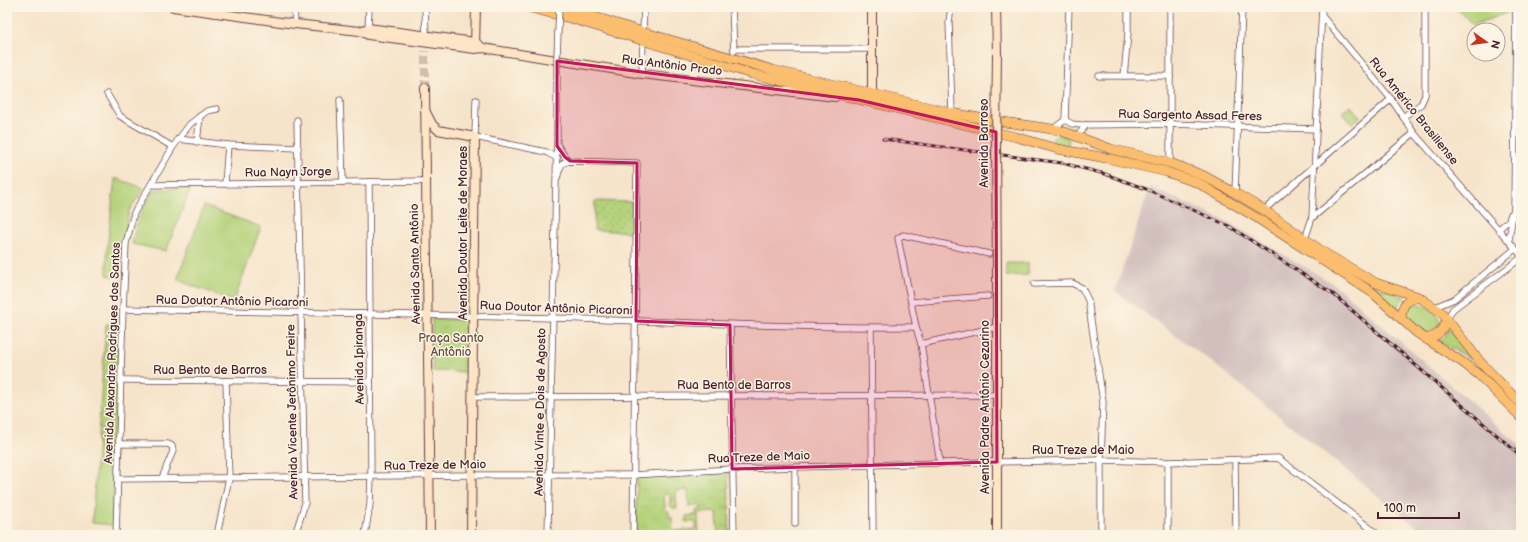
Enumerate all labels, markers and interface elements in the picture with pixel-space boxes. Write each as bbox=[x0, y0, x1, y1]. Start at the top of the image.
north arrow bbox=[1466, 22, 1506, 62]
text: N bbox=[1488, 39, 1503, 50]
street label: Rua Antônio Prado bbox=[621, 52, 723, 79]
street label: Rua Américo Brasiliense bbox=[1366, 55, 1461, 168]
street label: Avenida Barroso bbox=[977, 98, 992, 188]
street label: Rua Sargento Assad Feres bbox=[1118, 107, 1262, 124]
street label: Avenida Doutor Leite de Moraes bbox=[456, 146, 471, 320]
street label: Rua Nayn Jorge bbox=[244, 164, 332, 181]
street label: Avenida Santo Antônio bbox=[407, 203, 424, 325]
street label: Avenida Alexandre Rodrigues dos Santos bbox=[101, 242, 124, 464]
street label: Rua Doutor Antônio Picaroni bbox=[155, 293, 309, 310]
street label: Rua Doutor Antônio Picaroni bbox=[479, 298, 633, 319]
street label: Avenida Ipiranga bbox=[351, 313, 368, 405]
street label: Avenida Padre Antônio Cezarino bbox=[978, 320, 993, 494]
street label: Avenida Vicente Jerônimo Freire bbox=[283, 324, 302, 500]
street label: Avenida Vinte e Dois de Agosto bbox=[532, 327, 549, 496]
park label: Praça Santo Antônio bbox=[418, 331, 484, 360]
street label: Rua Bento de Barros bbox=[153, 363, 267, 378]
street label: Rua Bento de Barros bbox=[677, 378, 791, 393]
street label: Rua Treze de Maio bbox=[1032, 443, 1134, 458]
street label: Rua Treze de Maio bbox=[707, 448, 811, 467]
street label: Rua Treze de Maio bbox=[384, 457, 487, 474]
scale bar bbox=[1378, 494, 1459, 520]
text: 100 m bbox=[1384, 501, 1416, 516]

